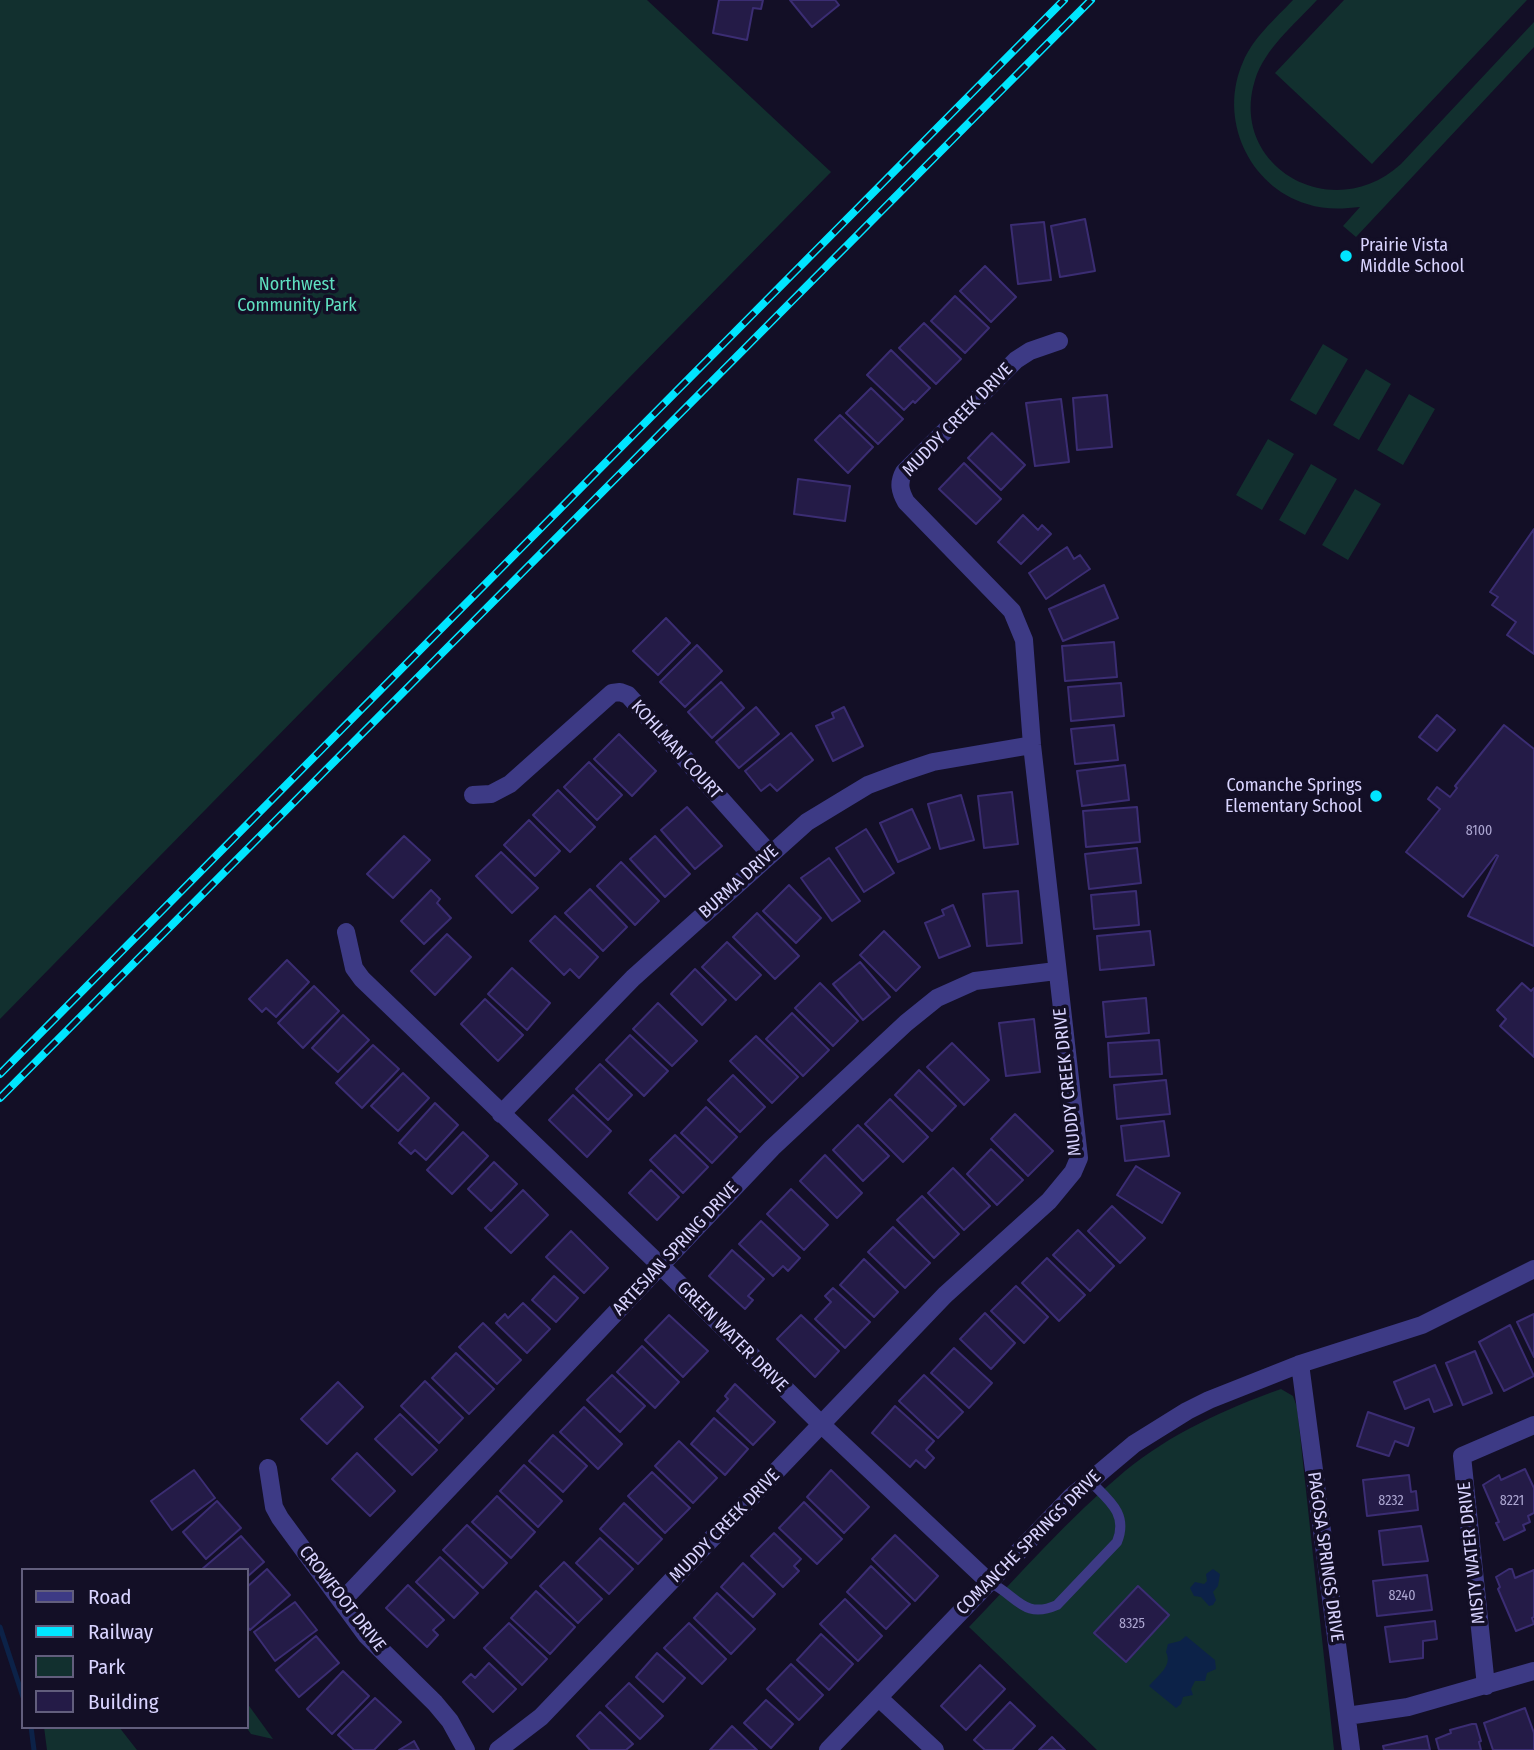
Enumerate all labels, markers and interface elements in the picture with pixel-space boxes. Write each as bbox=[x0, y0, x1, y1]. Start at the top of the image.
place label: Prairie Vista Middle School bbox=[1360, 235, 1464, 278]
marker: Prairie Vista Middle School bbox=[1338, 248, 1354, 264]
park label: Northwest Community Park bbox=[237, 274, 357, 316]
street label: MUDDY CREEK DRIVE bbox=[898, 359, 1018, 481]
street label: KOHLMAN COURT bbox=[626, 696, 726, 804]
place label: Comanche Springs Elementary School bbox=[1225, 775, 1362, 818]
marker: Comanche Springs Elementary School bbox=[1368, 788, 1384, 804]
house number: 8100 bbox=[1466, 823, 1492, 839]
street label: BURMA DRIVE bbox=[695, 841, 783, 923]
street label: MUDDY CREEK DRIVE bbox=[1049, 1007, 1087, 1157]
street label: ARTESIAN SPRING DRIVE bbox=[609, 1178, 743, 1320]
street label: GREEN WATER DRIVE bbox=[672, 1277, 792, 1397]
street label: MUDDY CREEK DRIVE bbox=[665, 1465, 785, 1587]
street label: COMANCHE SPRINGS DRIVE bbox=[952, 1466, 1106, 1620]
street label: PAGOSA SPRINGS DRIVE bbox=[1302, 1471, 1348, 1643]
street label: MISTY WATER DRIVE bbox=[1454, 1481, 1490, 1625]
house number: 8232 bbox=[1378, 1493, 1404, 1509]
house number: 8221 bbox=[1500, 1493, 1524, 1509]
street label: CROWFOOT DRIVE bbox=[294, 1542, 390, 1656]
legend bbox=[21, 1568, 248, 1729]
text: Road bbox=[88, 1584, 132, 1610]
house number: 8240 bbox=[1389, 1588, 1415, 1604]
house number: 8325 bbox=[1119, 1616, 1145, 1632]
text: Railway bbox=[88, 1619, 153, 1645]
text: Park bbox=[88, 1654, 125, 1680]
text: Building bbox=[88, 1689, 159, 1715]

